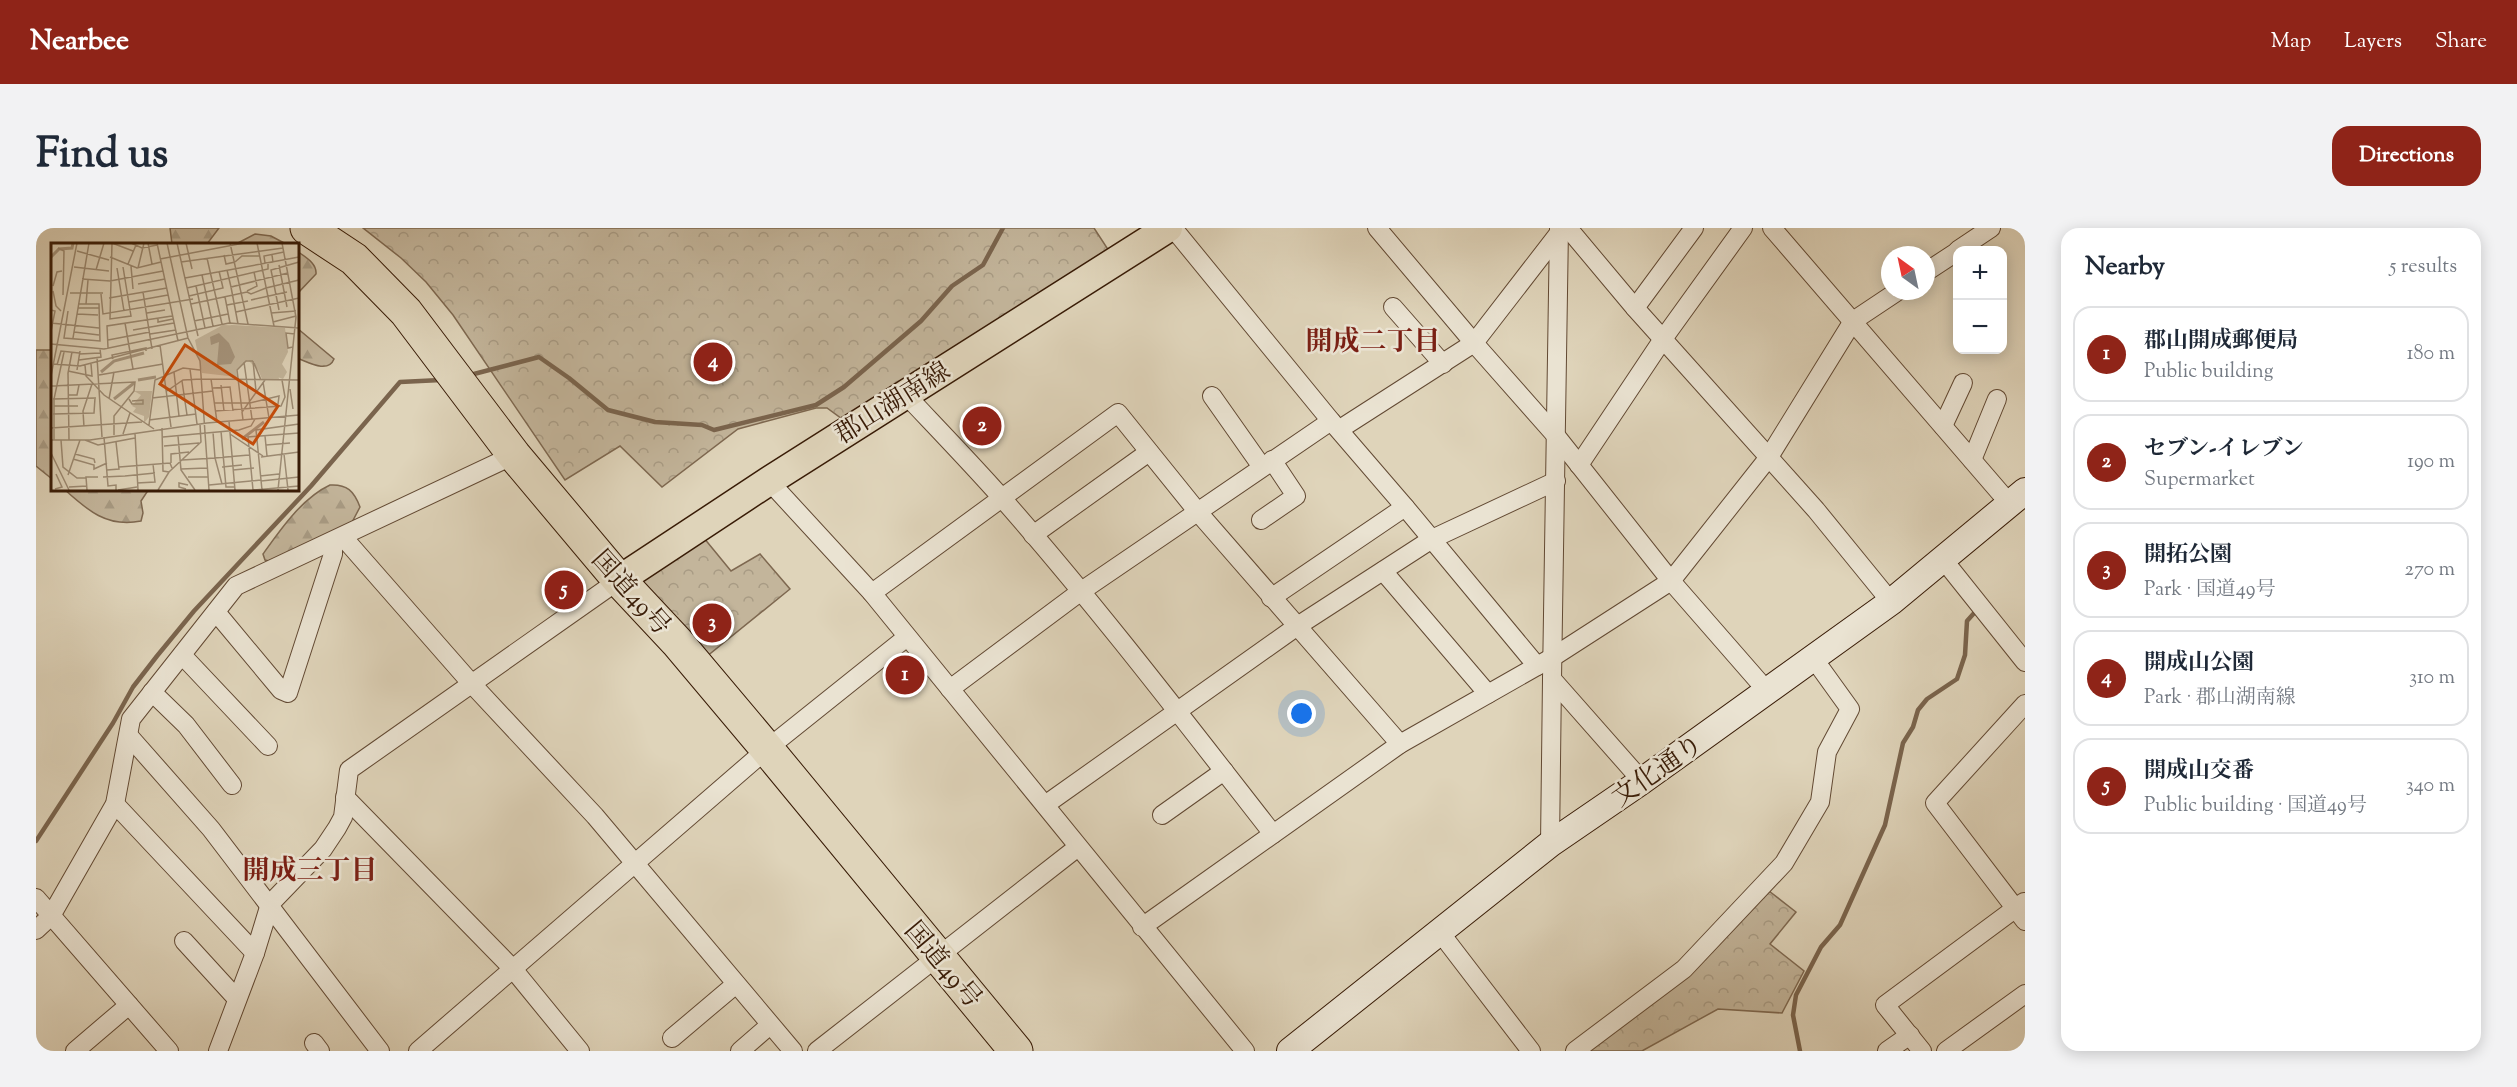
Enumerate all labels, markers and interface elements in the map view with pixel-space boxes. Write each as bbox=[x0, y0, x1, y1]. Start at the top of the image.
text: Nearbee bbox=[30, 22, 129, 62]
text: Map bbox=[2271, 27, 2311, 57]
text: Layers bbox=[2344, 27, 2402, 57]
text: Share bbox=[2435, 27, 2487, 57]
text: Find us bbox=[36, 126, 168, 186]
button: Directions bbox=[2332, 126, 2481, 186]
inset map bbox=[51, 243, 298, 490]
north arrow bbox=[1881, 246, 1935, 300]
map controls bbox=[1953, 246, 2007, 354]
button: + bbox=[1953, 246, 2007, 300]
text: Nearby bbox=[2085, 249, 2165, 286]
text: 5 results bbox=[2390, 253, 2457, 282]
button: − bbox=[1953, 300, 2007, 354]
district label: 開成二丁目 bbox=[1306, 324, 1441, 363]
text: 郡山開成郵便局 bbox=[2144, 326, 2298, 358]
pin: 4 bbox=[694, 340, 732, 384]
text: 1 bbox=[2103, 340, 2110, 369]
text: 180 m bbox=[2407, 340, 2455, 369]
street label: 郡山湖南線 bbox=[828, 354, 958, 454]
text: Public building bbox=[2144, 358, 2274, 387]
pin: 2 bbox=[962, 404, 1002, 448]
text: セブン-イレブン bbox=[2144, 434, 2304, 466]
text: 2 bbox=[2102, 448, 2111, 477]
text: 190 m bbox=[2407, 448, 2455, 477]
text: Supermarket bbox=[2144, 466, 2255, 495]
text: 開拓公園 bbox=[2144, 540, 2232, 572]
street label: 国道49号 bbox=[582, 543, 679, 645]
text: 3 bbox=[2102, 556, 2111, 585]
text: 270 m bbox=[2405, 556, 2455, 585]
pin: 5 bbox=[544, 568, 584, 613]
text: Park · 国道49号 bbox=[2144, 576, 2275, 605]
pin: 3 bbox=[692, 600, 732, 646]
text: 開成山公園 bbox=[2144, 648, 2254, 680]
pin: 1 bbox=[886, 652, 924, 698]
text: 4 bbox=[2101, 664, 2112, 693]
text: 310 m bbox=[2409, 664, 2455, 693]
text: Park · 郡山湖南線 bbox=[2144, 684, 2296, 713]
your location bbox=[1287, 699, 1316, 728]
street label: 文化通り bbox=[1605, 727, 1712, 817]
text: 開成山交番 bbox=[2144, 756, 2254, 788]
text: 5 bbox=[2103, 772, 2110, 801]
text: 340 m bbox=[2406, 772, 2455, 801]
text: Public building · 国道49号 bbox=[2144, 792, 2367, 821]
district label: 開成三丁目 bbox=[243, 853, 378, 892]
street label: 国道49号 bbox=[895, 914, 990, 1017]

